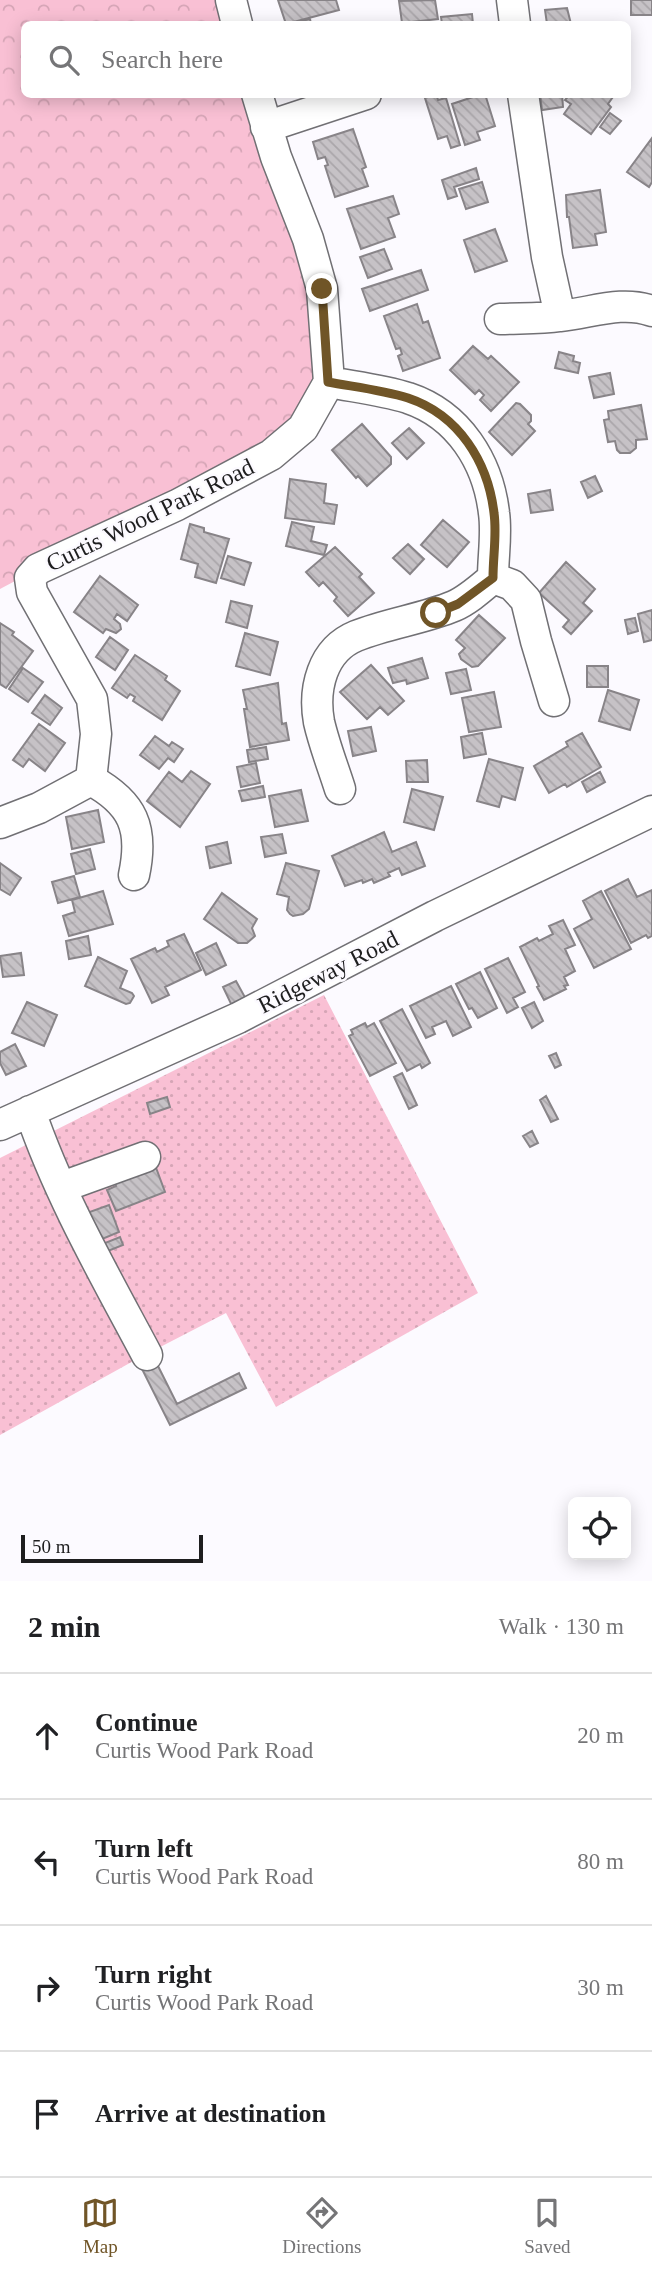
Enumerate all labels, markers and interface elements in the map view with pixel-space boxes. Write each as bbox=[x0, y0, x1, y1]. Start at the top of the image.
search box bbox=[21, 21, 631, 98]
icon: search bbox=[45, 41, 83, 79]
text: Search here bbox=[101, 45, 223, 74]
route end bbox=[306, 273, 337, 304]
street label: Curtis Wood Park Road bbox=[42, 453, 258, 577]
route start bbox=[420, 597, 451, 628]
street label: Ridgeway Road bbox=[253, 925, 403, 1019]
map controls bbox=[568, 1497, 631, 1560]
button: locate bbox=[568, 1497, 631, 1560]
scale bar bbox=[21, 1532, 203, 1564]
text: 50 m bbox=[32, 1536, 71, 1557]
text: 2 min bbox=[28, 1610, 101, 1643]
text: Walk · 130 m bbox=[499, 1614, 624, 1639]
text: Continue bbox=[95, 1708, 198, 1737]
icon: ahead bbox=[28, 1717, 66, 1755]
text: 20 m bbox=[577, 1723, 624, 1748]
text: Curtis Wood Park Road bbox=[95, 1738, 313, 1763]
text: Turn left bbox=[95, 1834, 193, 1863]
icon: left bbox=[28, 1843, 66, 1881]
text: 80 m bbox=[577, 1849, 624, 1874]
text: Curtis Wood Park Road bbox=[95, 1864, 313, 1889]
text: Turn right bbox=[95, 1960, 212, 1989]
icon: right bbox=[28, 1969, 66, 2007]
text: 30 m bbox=[577, 1975, 624, 2000]
text: Curtis Wood Park Road bbox=[95, 1990, 313, 2015]
icon: arrive bbox=[28, 2095, 66, 2133]
text: Arrive at destination bbox=[95, 2099, 326, 2128]
tab: Map bbox=[81, 2194, 119, 2258]
tab: Directions bbox=[282, 2194, 361, 2258]
tab: Saved bbox=[524, 2194, 571, 2258]

